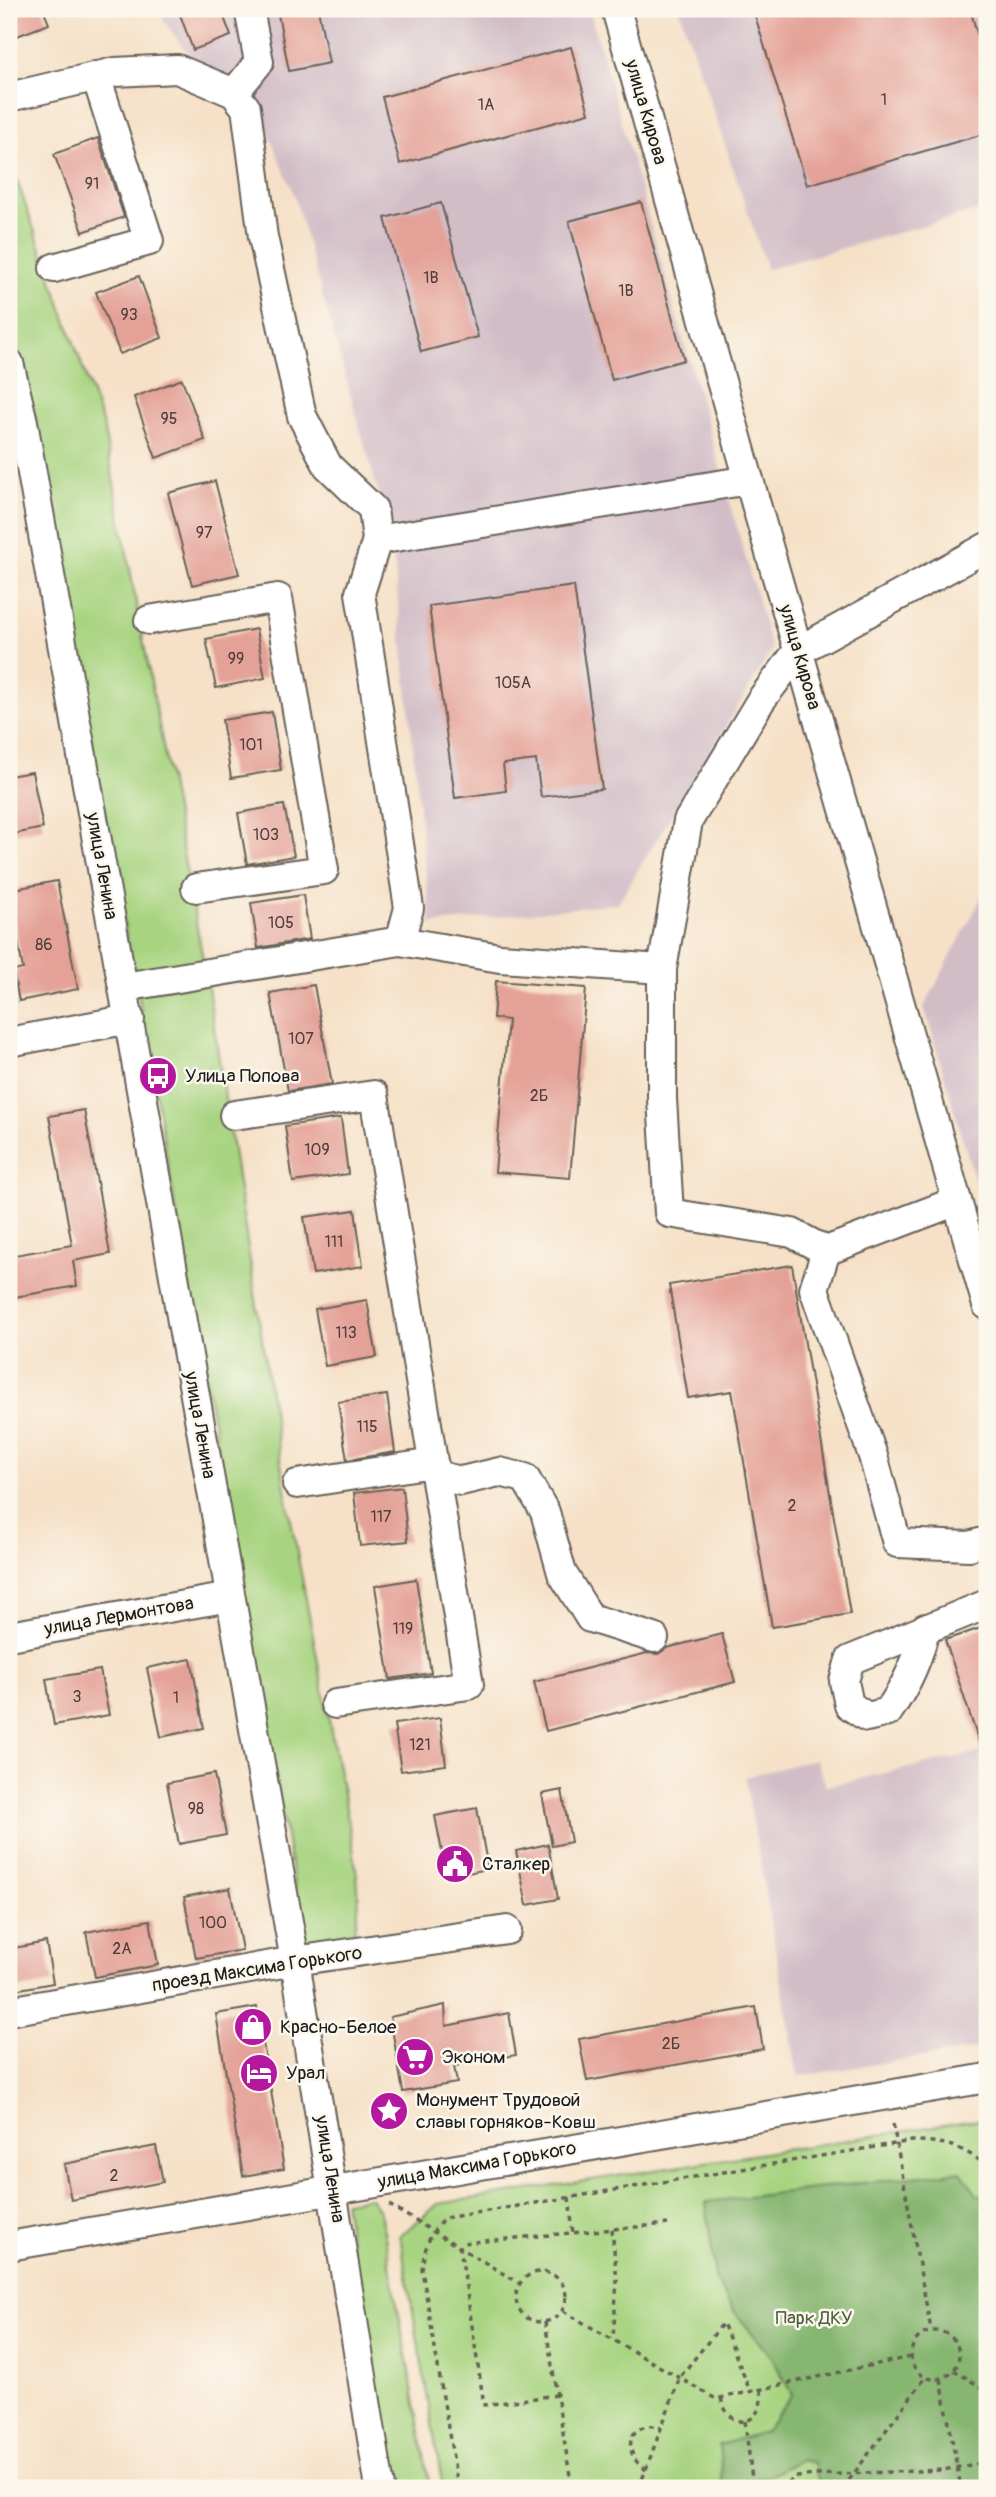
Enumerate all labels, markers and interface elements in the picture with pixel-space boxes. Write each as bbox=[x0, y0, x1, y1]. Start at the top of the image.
street label: улица Кирова bbox=[619, 56, 672, 167]
house number: 1 bbox=[881, 90, 887, 110]
house number: 1А bbox=[478, 95, 494, 115]
house number: 91 bbox=[85, 174, 99, 194]
house number: 1В bbox=[423, 268, 439, 288]
house number: 1В bbox=[618, 281, 634, 301]
house number: 93 bbox=[120, 305, 138, 325]
house number: 95 bbox=[161, 409, 177, 429]
house number: 97 bbox=[196, 523, 213, 543]
street label: улица Кирова bbox=[773, 601, 826, 712]
house number: 99 bbox=[228, 649, 244, 669]
house number: 105А bbox=[495, 673, 531, 693]
house number: 101 bbox=[239, 735, 263, 755]
street label: улица Ленина bbox=[81, 810, 123, 922]
house number: 103 bbox=[253, 825, 279, 845]
house number: 105 bbox=[268, 913, 294, 933]
house number: 86 bbox=[35, 935, 53, 955]
house number: 107 bbox=[288, 1029, 314, 1049]
bus stop icon: Улица Попова bbox=[137, 1055, 179, 1097]
place label: Улица Попова bbox=[185, 1064, 300, 1088]
house number: 2Б bbox=[530, 1086, 548, 1106]
house number: 109 bbox=[304, 1140, 330, 1160]
house number: 111 bbox=[325, 1232, 343, 1252]
house number: 113 bbox=[335, 1323, 357, 1343]
street label: улица Ленина bbox=[179, 1369, 221, 1481]
house number: 115 bbox=[356, 1417, 378, 1437]
house number: 2 bbox=[788, 1496, 797, 1516]
house number: 117 bbox=[371, 1507, 392, 1527]
street label: улица Лермонтова bbox=[41, 1591, 196, 1641]
house number: 119 bbox=[393, 1619, 413, 1639]
house number: 3 bbox=[73, 1687, 82, 1707]
house number: 1 bbox=[173, 1688, 179, 1708]
house number: 121 bbox=[409, 1735, 431, 1755]
house number: 98 bbox=[188, 1799, 204, 1819]
public building icon: Сталкер bbox=[434, 1843, 476, 1885]
place label: Сталкер bbox=[482, 1852, 550, 1876]
house number: 100 bbox=[199, 1913, 227, 1933]
house number: 2А bbox=[112, 1939, 132, 1959]
street label: проезд Максима Горького bbox=[150, 1941, 364, 1997]
shop icon: Красно-Белое bbox=[232, 2006, 274, 2048]
place label: Красно-Белое bbox=[280, 2015, 397, 2039]
house number: 2Б bbox=[662, 2034, 680, 2054]
supermarket icon: Эконом bbox=[394, 2036, 436, 2078]
place label: Эконом bbox=[442, 2045, 506, 2069]
hotel icon: Урал bbox=[238, 2052, 280, 2094]
place label: Урал bbox=[286, 2061, 325, 2085]
place label: Монумент Трудовой славы горняков-Ковш bbox=[416, 2088, 596, 2134]
place icon: Монумент Трудовой славы горняков-Ковш bbox=[368, 2090, 410, 2132]
street label: улица Ленина bbox=[310, 2113, 350, 2225]
street label: улица Максима Горького bbox=[375, 2136, 578, 2194]
house number: 2 bbox=[110, 2166, 119, 2186]
park label: Парк ДКУ bbox=[776, 2306, 852, 2330]

